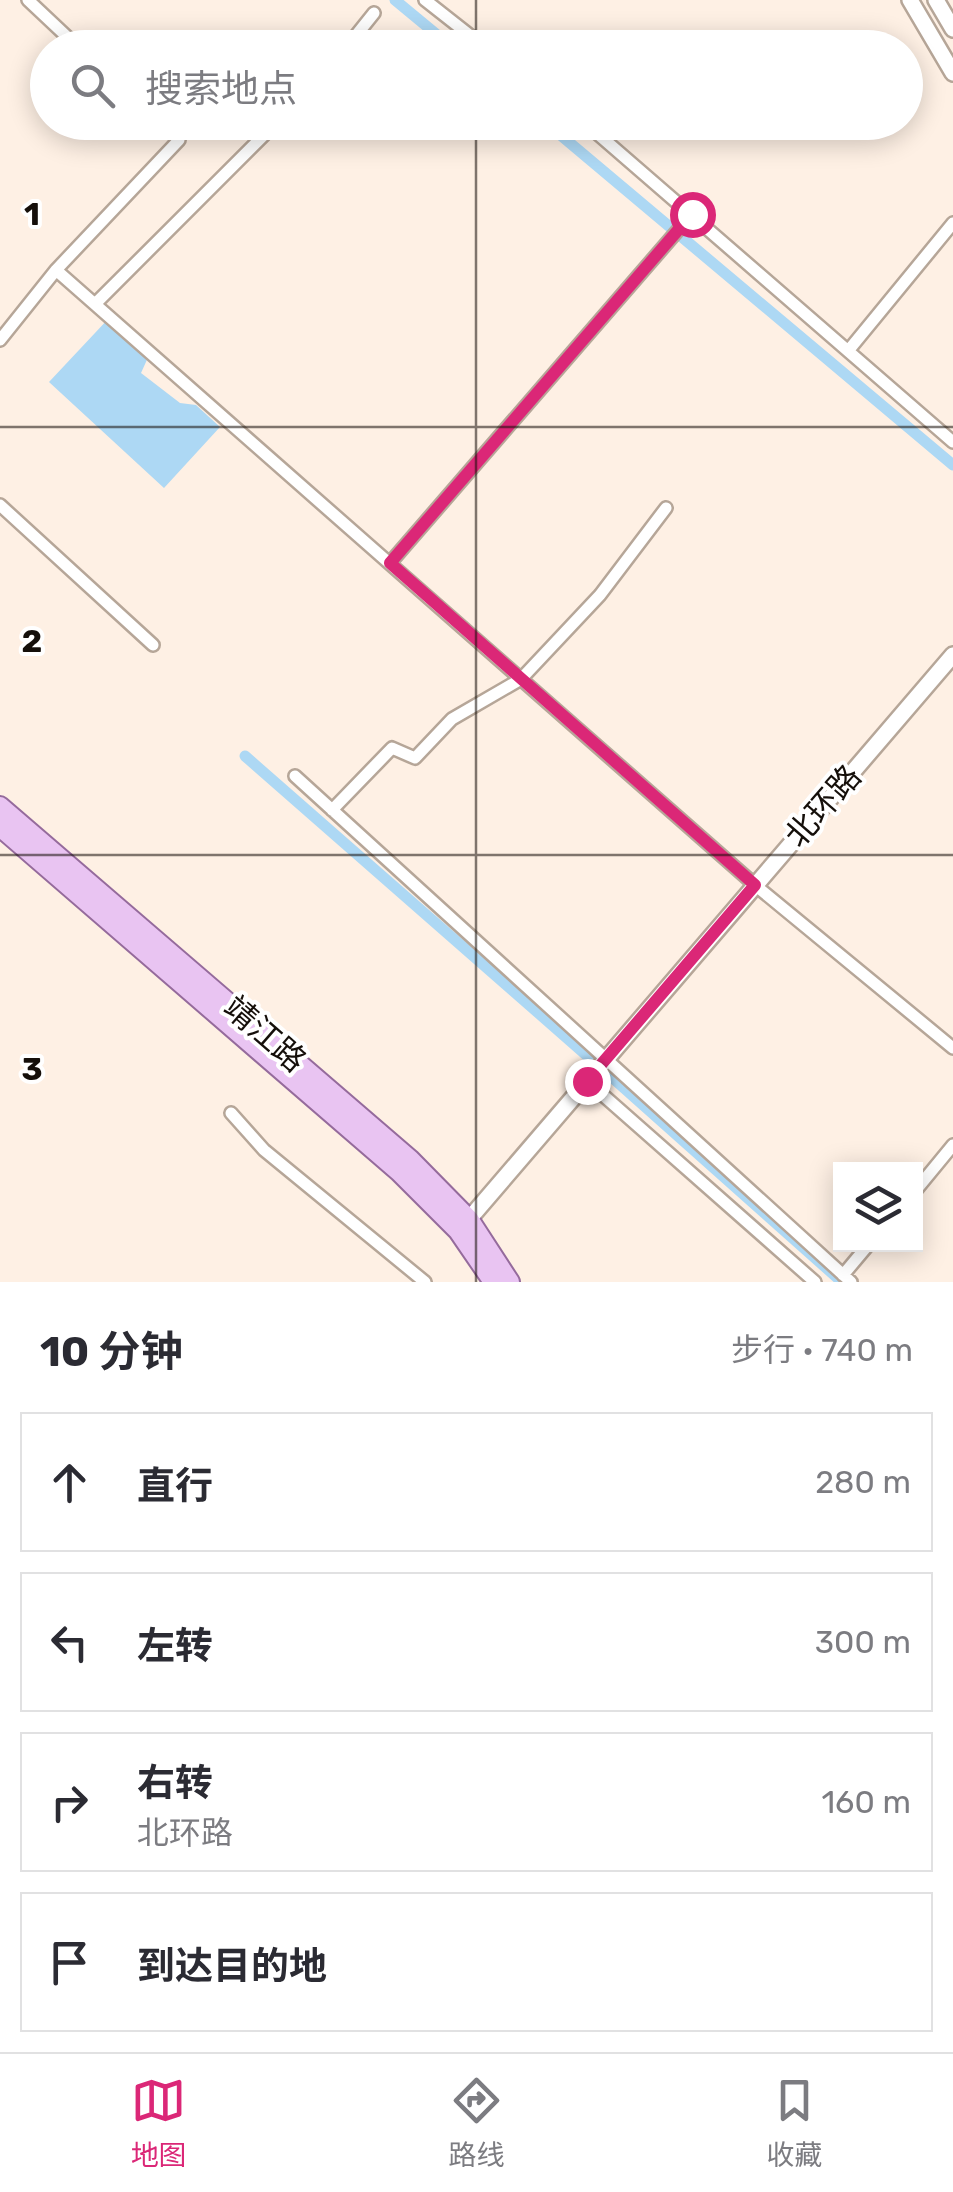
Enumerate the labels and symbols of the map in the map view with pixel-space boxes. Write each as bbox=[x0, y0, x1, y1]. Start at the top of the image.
route start bbox=[670, 192, 716, 238]
text: 1 bbox=[24, 195, 40, 233]
text: 2 bbox=[22, 622, 42, 660]
street label: 北环路 bbox=[777, 757, 869, 855]
street label: 靖江路 bbox=[216, 988, 314, 1080]
text: 3 bbox=[21, 1050, 43, 1088]
route end bbox=[565, 1059, 611, 1105]

